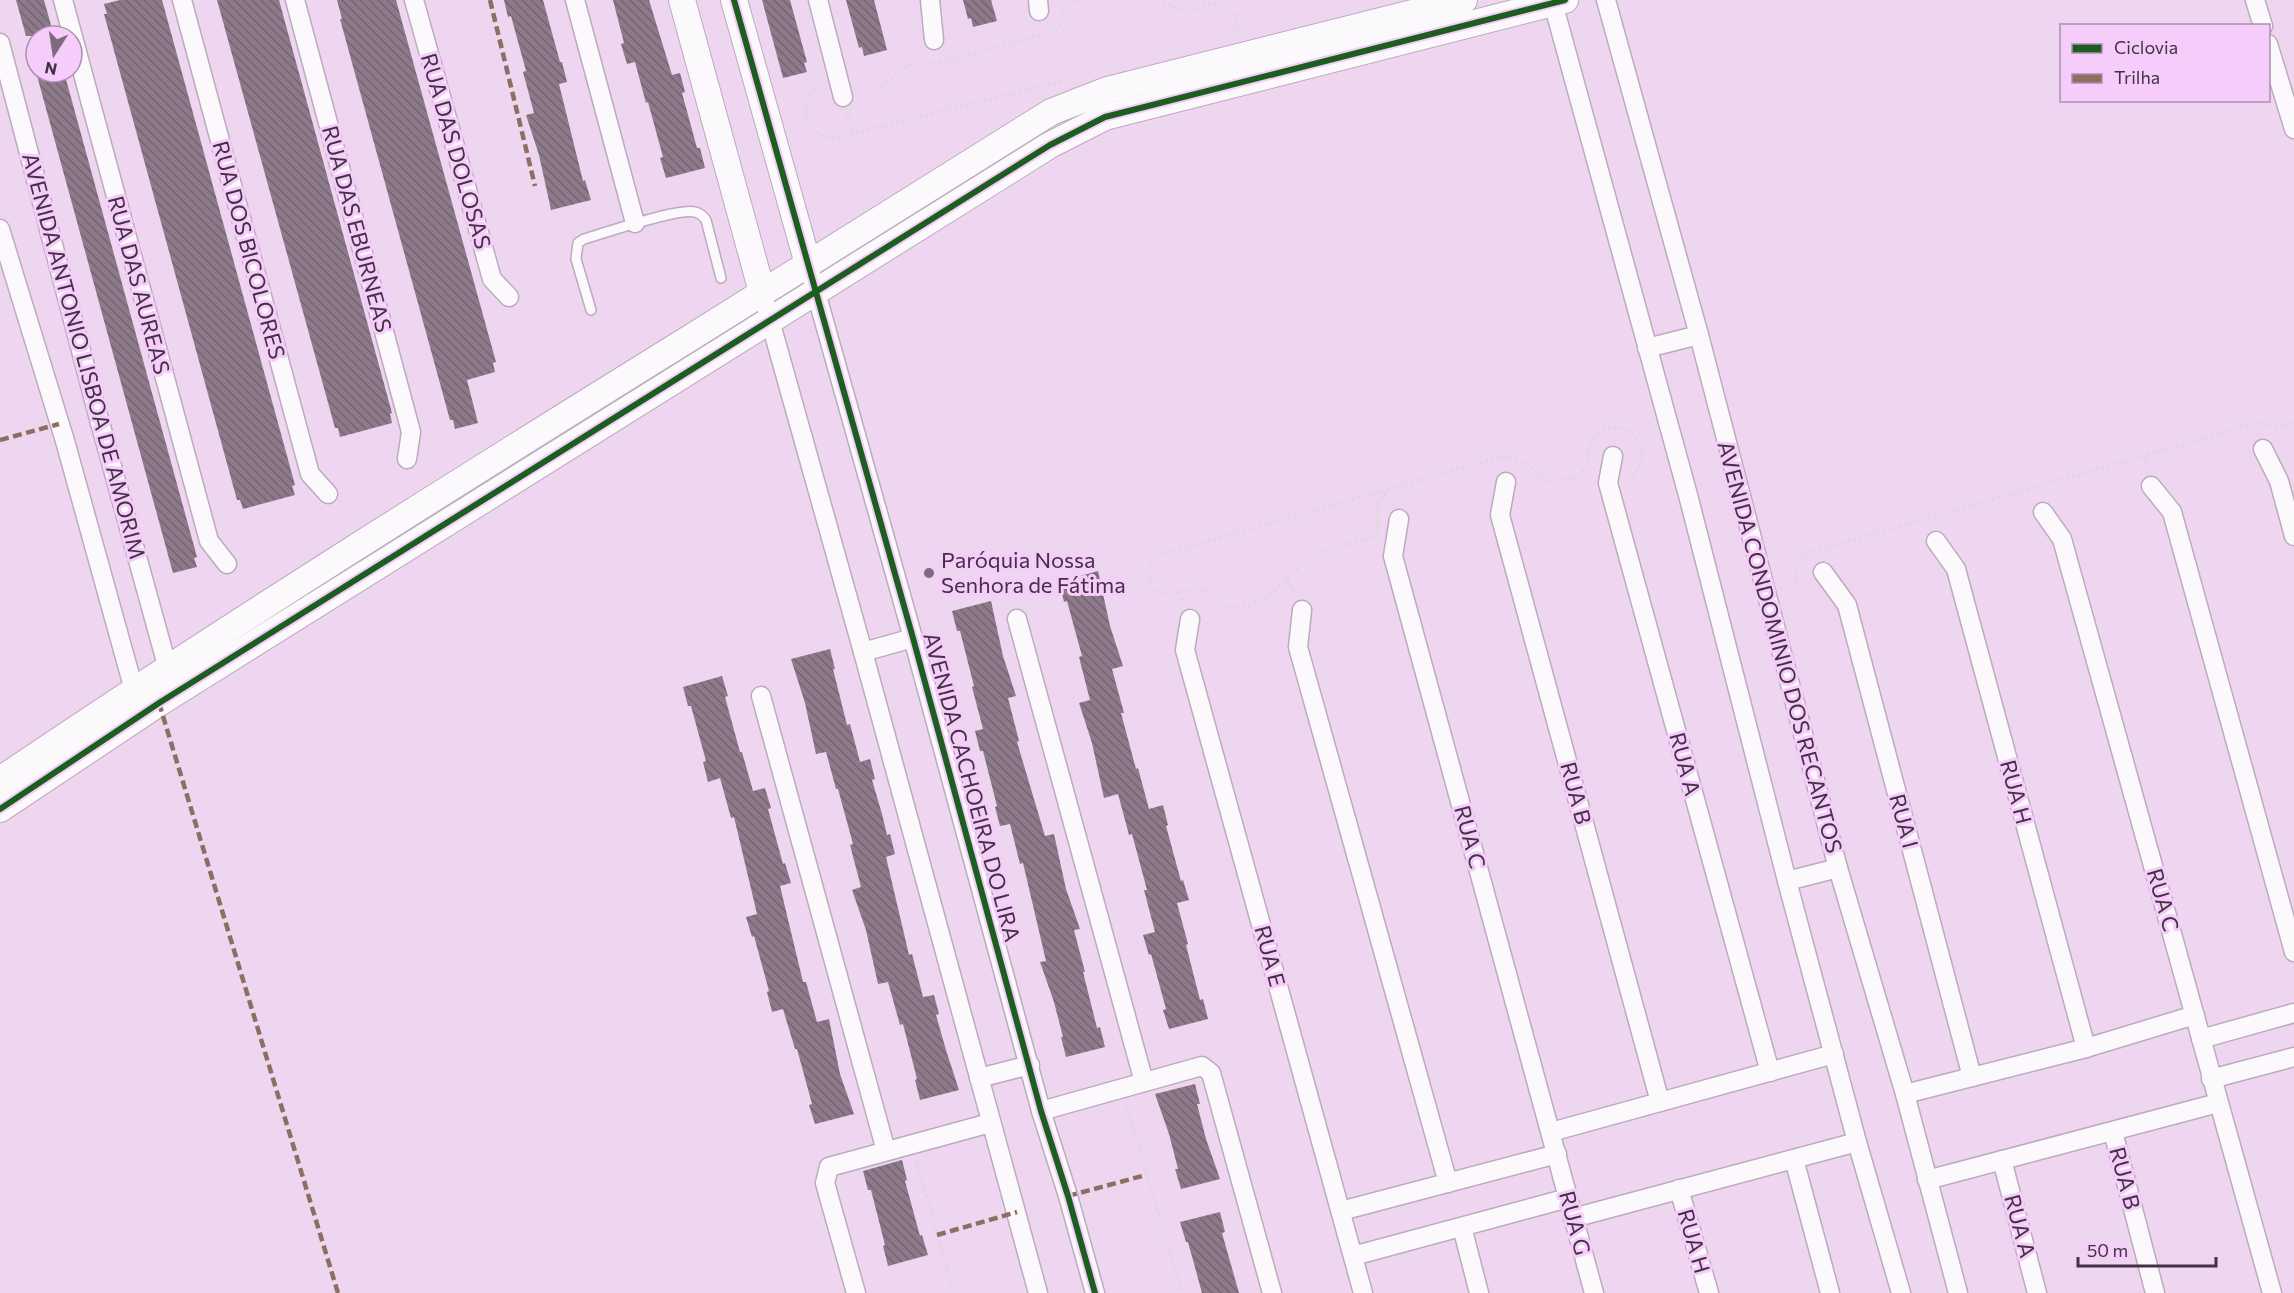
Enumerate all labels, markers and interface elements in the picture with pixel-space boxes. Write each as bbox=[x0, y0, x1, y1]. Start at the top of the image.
north arrow bbox=[24, 24, 84, 84]
legend bbox=[2060, 24, 2270, 102]
text: Ciclovia bbox=[2114, 36, 2178, 58]
street label: RUA DAS DOLOSAS bbox=[416, 50, 497, 252]
text: N bbox=[43, 59, 59, 80]
text: Trilha bbox=[2114, 66, 2160, 88]
street label: RUA DAS EBURNEAS bbox=[317, 123, 398, 335]
street label: RUA DOS BICOLORES bbox=[207, 138, 292, 362]
street label: AVENIDA ANTONIO LISBOA DE AMORIM bbox=[17, 150, 152, 562]
street label: RUA DAS AUREAS bbox=[103, 193, 176, 377]
street label: AVENIDA CONDOMINIO DOS RECANTOS bbox=[1712, 438, 1849, 856]
place label: Paróquia Nossa Senhora de Fátima bbox=[941, 546, 1126, 598]
marker: Paróquia Nossa Senhora de Fátima bbox=[922, 566, 936, 580]
street label: AVENIDA CACHOEIRA DO LIRA bbox=[918, 629, 1027, 944]
street label: RUA A bbox=[1664, 729, 1707, 798]
street label: RUA H bbox=[1995, 757, 2038, 827]
street label: RUA B bbox=[1555, 759, 1598, 827]
street label: RUA I bbox=[1884, 791, 1925, 851]
street label: RUA C bbox=[1449, 802, 1492, 871]
street label: RUA C bbox=[2142, 865, 2185, 934]
street label: RUA E bbox=[1249, 922, 1292, 989]
street label: RUA B bbox=[2104, 1144, 2147, 1212]
street label: RUA G bbox=[1554, 1188, 1597, 1258]
street label: RUA A bbox=[1999, 1191, 2042, 1260]
street label: RUA H bbox=[1672, 1206, 1716, 1276]
scale bar bbox=[2078, 1230, 2216, 1268]
text: 50 m bbox=[2087, 1239, 2128, 1261]

